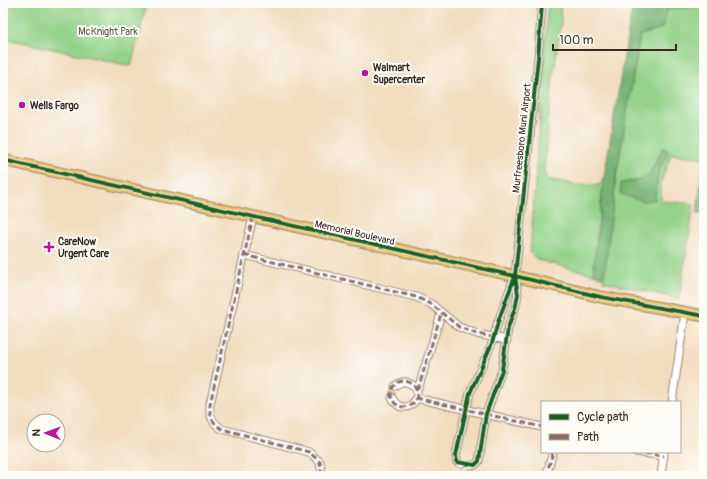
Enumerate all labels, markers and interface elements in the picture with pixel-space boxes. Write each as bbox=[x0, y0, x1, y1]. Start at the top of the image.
park label: McKnight Park bbox=[78, 26, 138, 38]
scale bar bbox=[553, 26, 676, 52]
text: 100 m bbox=[559, 33, 594, 48]
place label: Walmart Supercenter bbox=[373, 62, 425, 86]
marker: Walmart Supercenter bbox=[360, 68, 370, 78]
street label: Murfreesboro Muni Airport bbox=[510, 82, 534, 193]
marker: Wells Fargo bbox=[17, 100, 27, 110]
place label: Wells Fargo bbox=[30, 100, 80, 112]
street label: Memorial Boulevard bbox=[314, 218, 396, 248]
place label: CareNow Urgent Care bbox=[58, 236, 110, 260]
marker: CareNow Urgent Care bbox=[43, 241, 55, 253]
legend bbox=[541, 401, 681, 453]
text: Cycle path bbox=[577, 410, 629, 425]
north arrow bbox=[26, 413, 66, 453]
text: N bbox=[30, 428, 43, 437]
text: Path bbox=[577, 430, 599, 445]

